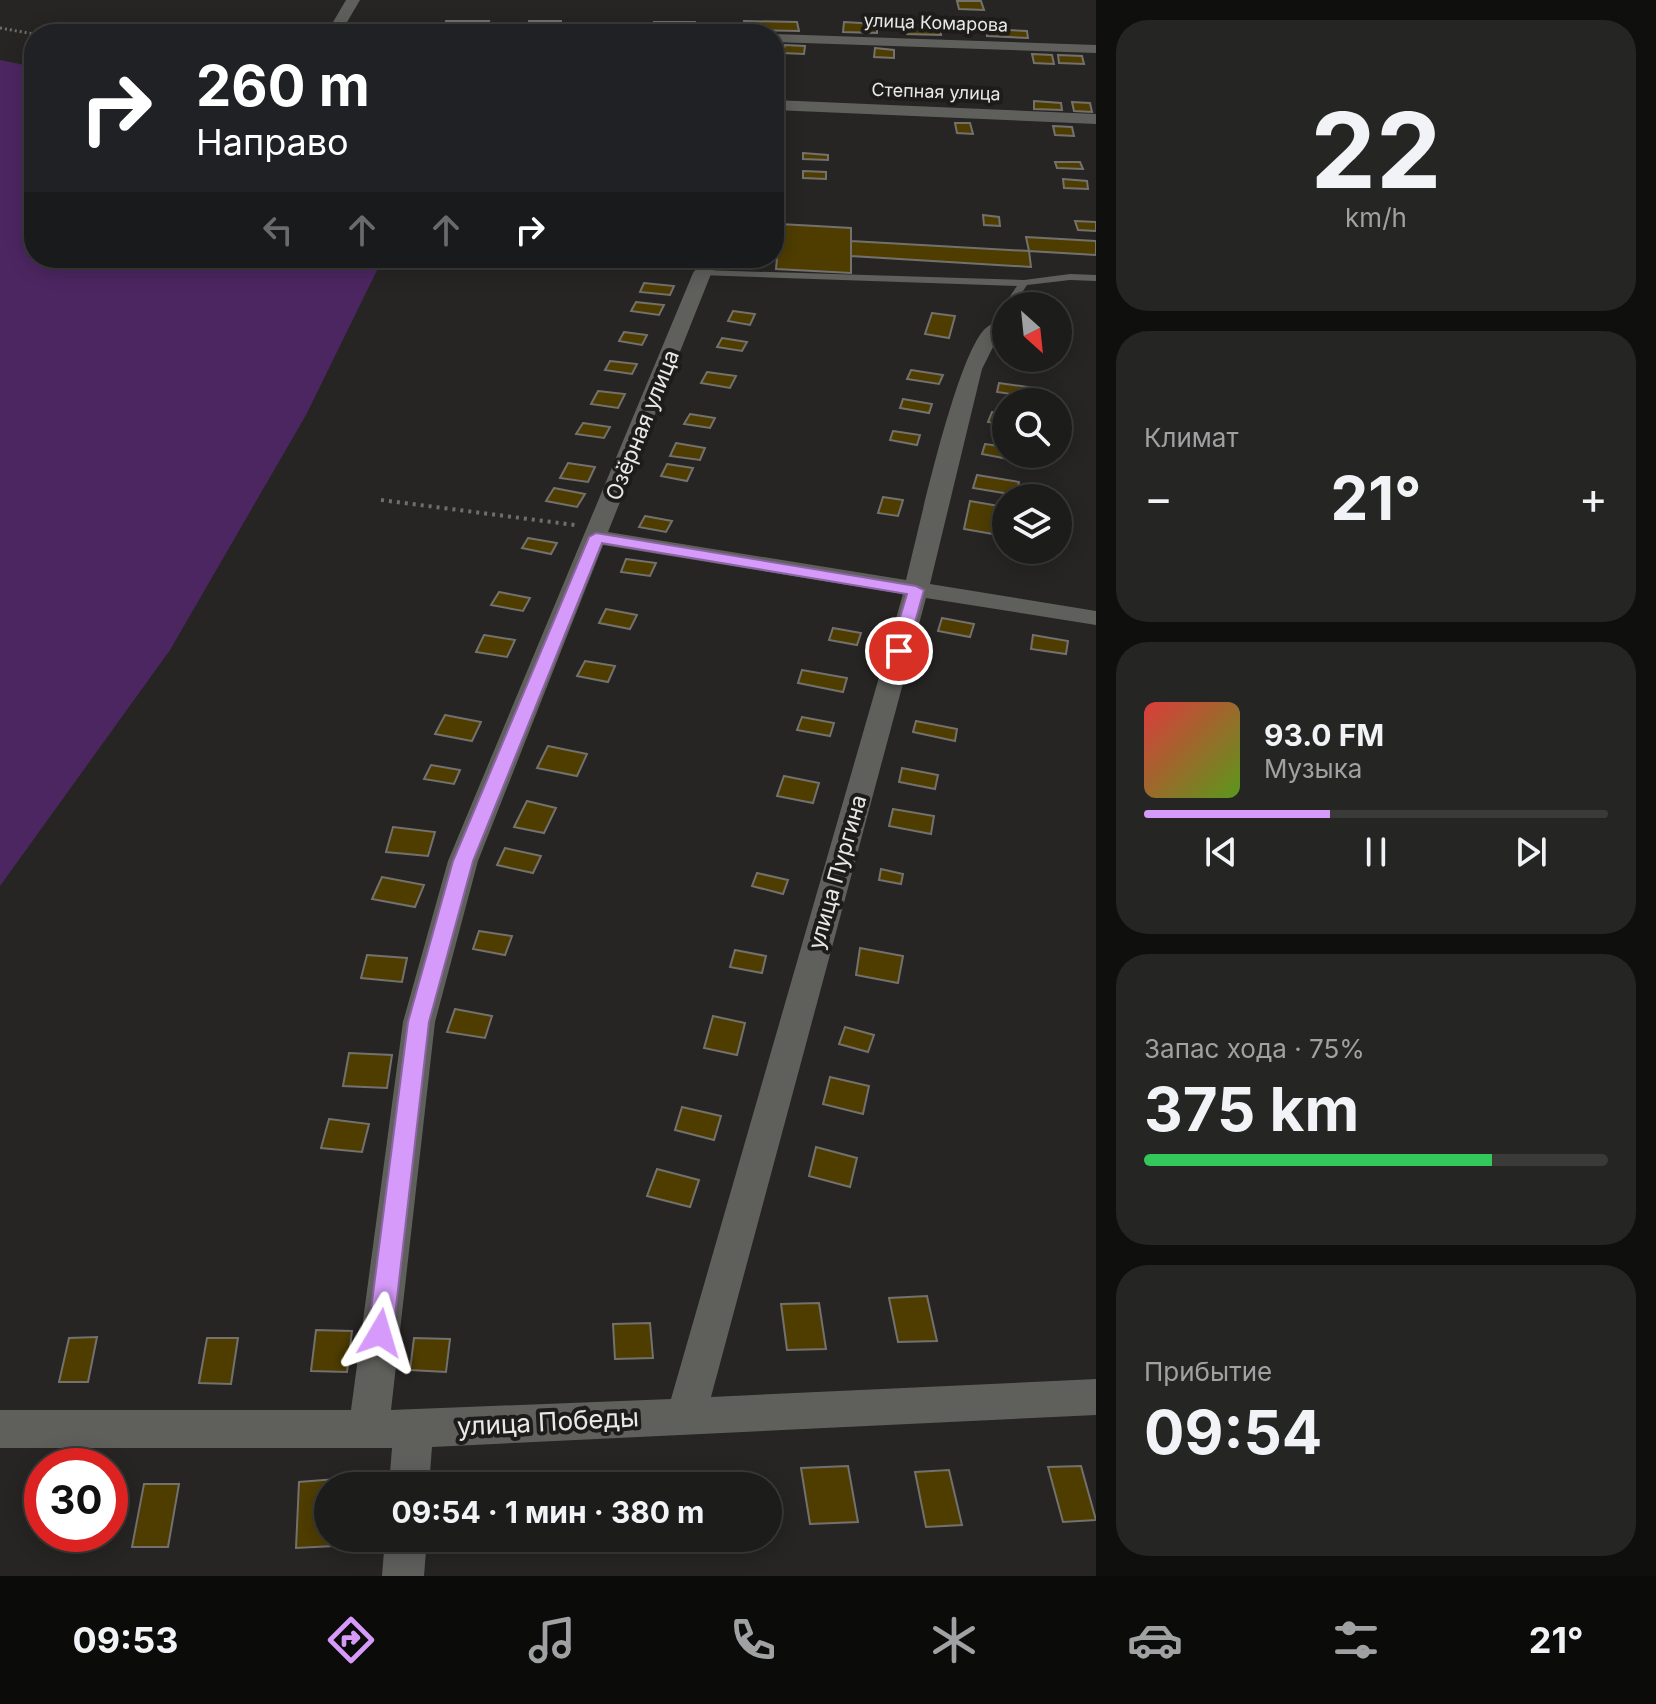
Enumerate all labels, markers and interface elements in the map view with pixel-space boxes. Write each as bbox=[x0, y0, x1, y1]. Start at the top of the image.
street label: улица Комарова bbox=[863, 9, 1009, 36]
text: 260 m bbox=[196, 52, 370, 120]
icon: right bbox=[64, 56, 168, 160]
street label: Степная улица bbox=[871, 79, 1001, 104]
text: 22 bbox=[1310, 87, 1442, 213]
text: Направо bbox=[196, 120, 349, 164]
text: km/h bbox=[1345, 202, 1407, 233]
icon: left bbox=[256, 208, 300, 252]
icon: ahead bbox=[340, 208, 384, 252]
icon: ahead bbox=[424, 208, 468, 252]
icon: right bbox=[508, 208, 552, 252]
north arrow bbox=[992, 292, 1072, 372]
map controls bbox=[992, 292, 1072, 564]
street label: Озёрная улица bbox=[600, 346, 684, 504]
button: search bbox=[992, 388, 1072, 468]
text: Климат bbox=[1144, 422, 1239, 453]
text: 21° bbox=[1330, 462, 1422, 534]
text: − bbox=[1144, 471, 1173, 525]
text: + bbox=[1579, 471, 1608, 525]
button: layers bbox=[992, 484, 1072, 564]
pin bbox=[865, 617, 933, 685]
icon: arrive bbox=[877, 629, 921, 673]
text: 93.0 FM bbox=[1264, 717, 1384, 753]
text: Музыка bbox=[1264, 753, 1362, 784]
street label: улица Пургина bbox=[803, 792, 871, 952]
icon: previous bbox=[1199, 830, 1243, 874]
icon: pause bbox=[1354, 830, 1398, 874]
icon: next bbox=[1509, 830, 1553, 874]
text: Запас хода · 75% bbox=[1144, 1033, 1365, 1064]
text: 375 km bbox=[1144, 1073, 1359, 1145]
position arrow bbox=[338, 1291, 422, 1375]
text: Прибытие bbox=[1144, 1356, 1272, 1387]
text: 09:54 bbox=[1144, 1396, 1322, 1468]
street label: улица Победы bbox=[456, 1401, 640, 1442]
speed limit sign: 30 bbox=[24, 1448, 128, 1552]
text: 09:54 · 1 мин · 380 m bbox=[391, 1494, 705, 1530]
icon: directions bbox=[323, 1612, 379, 1668]
icon: music bbox=[524, 1612, 580, 1668]
icon: phone bbox=[725, 1612, 781, 1668]
icon: climate bbox=[926, 1612, 982, 1668]
icon: car bbox=[1127, 1612, 1183, 1668]
icon: filters bbox=[1328, 1612, 1384, 1668]
text: 09:53 bbox=[72, 1618, 178, 1662]
text: 21° bbox=[1529, 1618, 1583, 1662]

